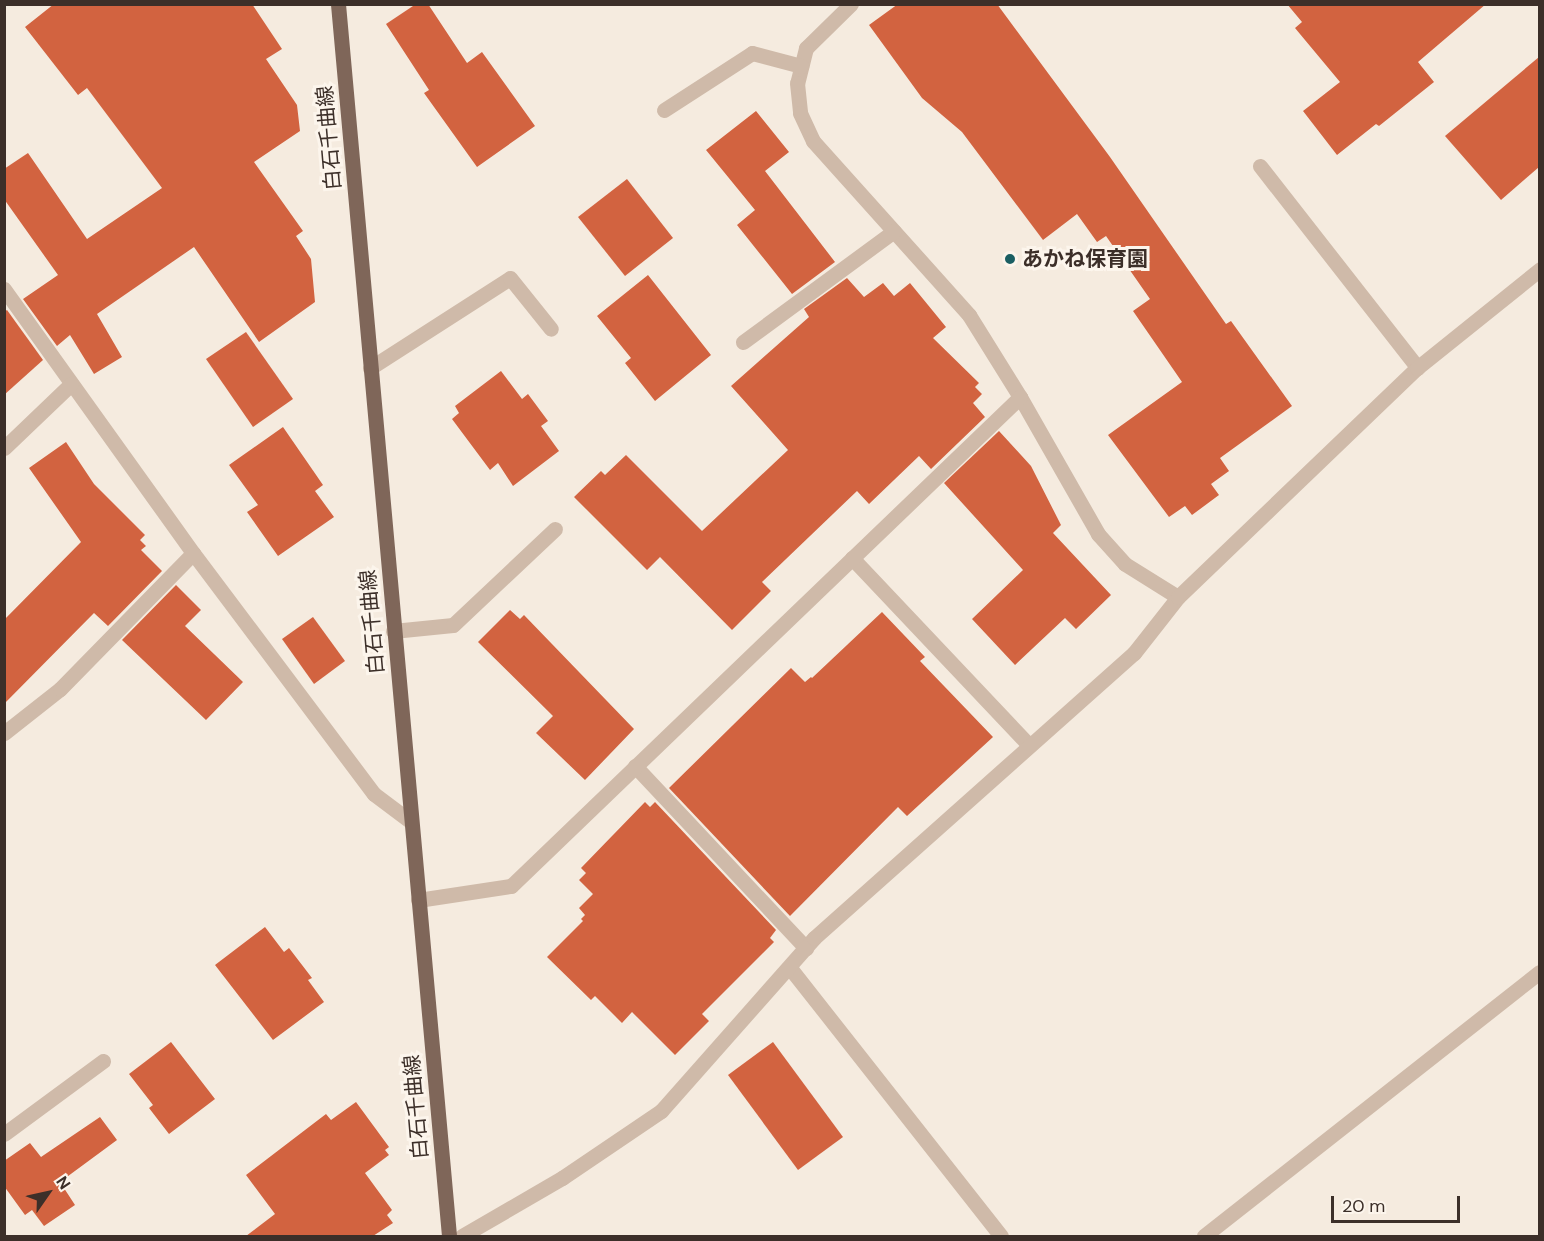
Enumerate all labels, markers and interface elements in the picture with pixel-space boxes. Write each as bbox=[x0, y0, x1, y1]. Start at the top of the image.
street label: 白石千曲線 bbox=[312, 85, 346, 191]
place label: あかね保育園 bbox=[1022, 246, 1148, 272]
marker: あかね保育園 bbox=[1003, 252, 1017, 266]
street label: 白石千曲線 bbox=[355, 569, 389, 675]
street label: 白石千曲線 bbox=[399, 1054, 433, 1160]
north arrow bbox=[18, 1163, 78, 1223]
text: N bbox=[51, 1172, 75, 1193]
scale bar bbox=[1334, 1184, 1463, 1222]
text: 20 m bbox=[1342, 1194, 1385, 1218]

